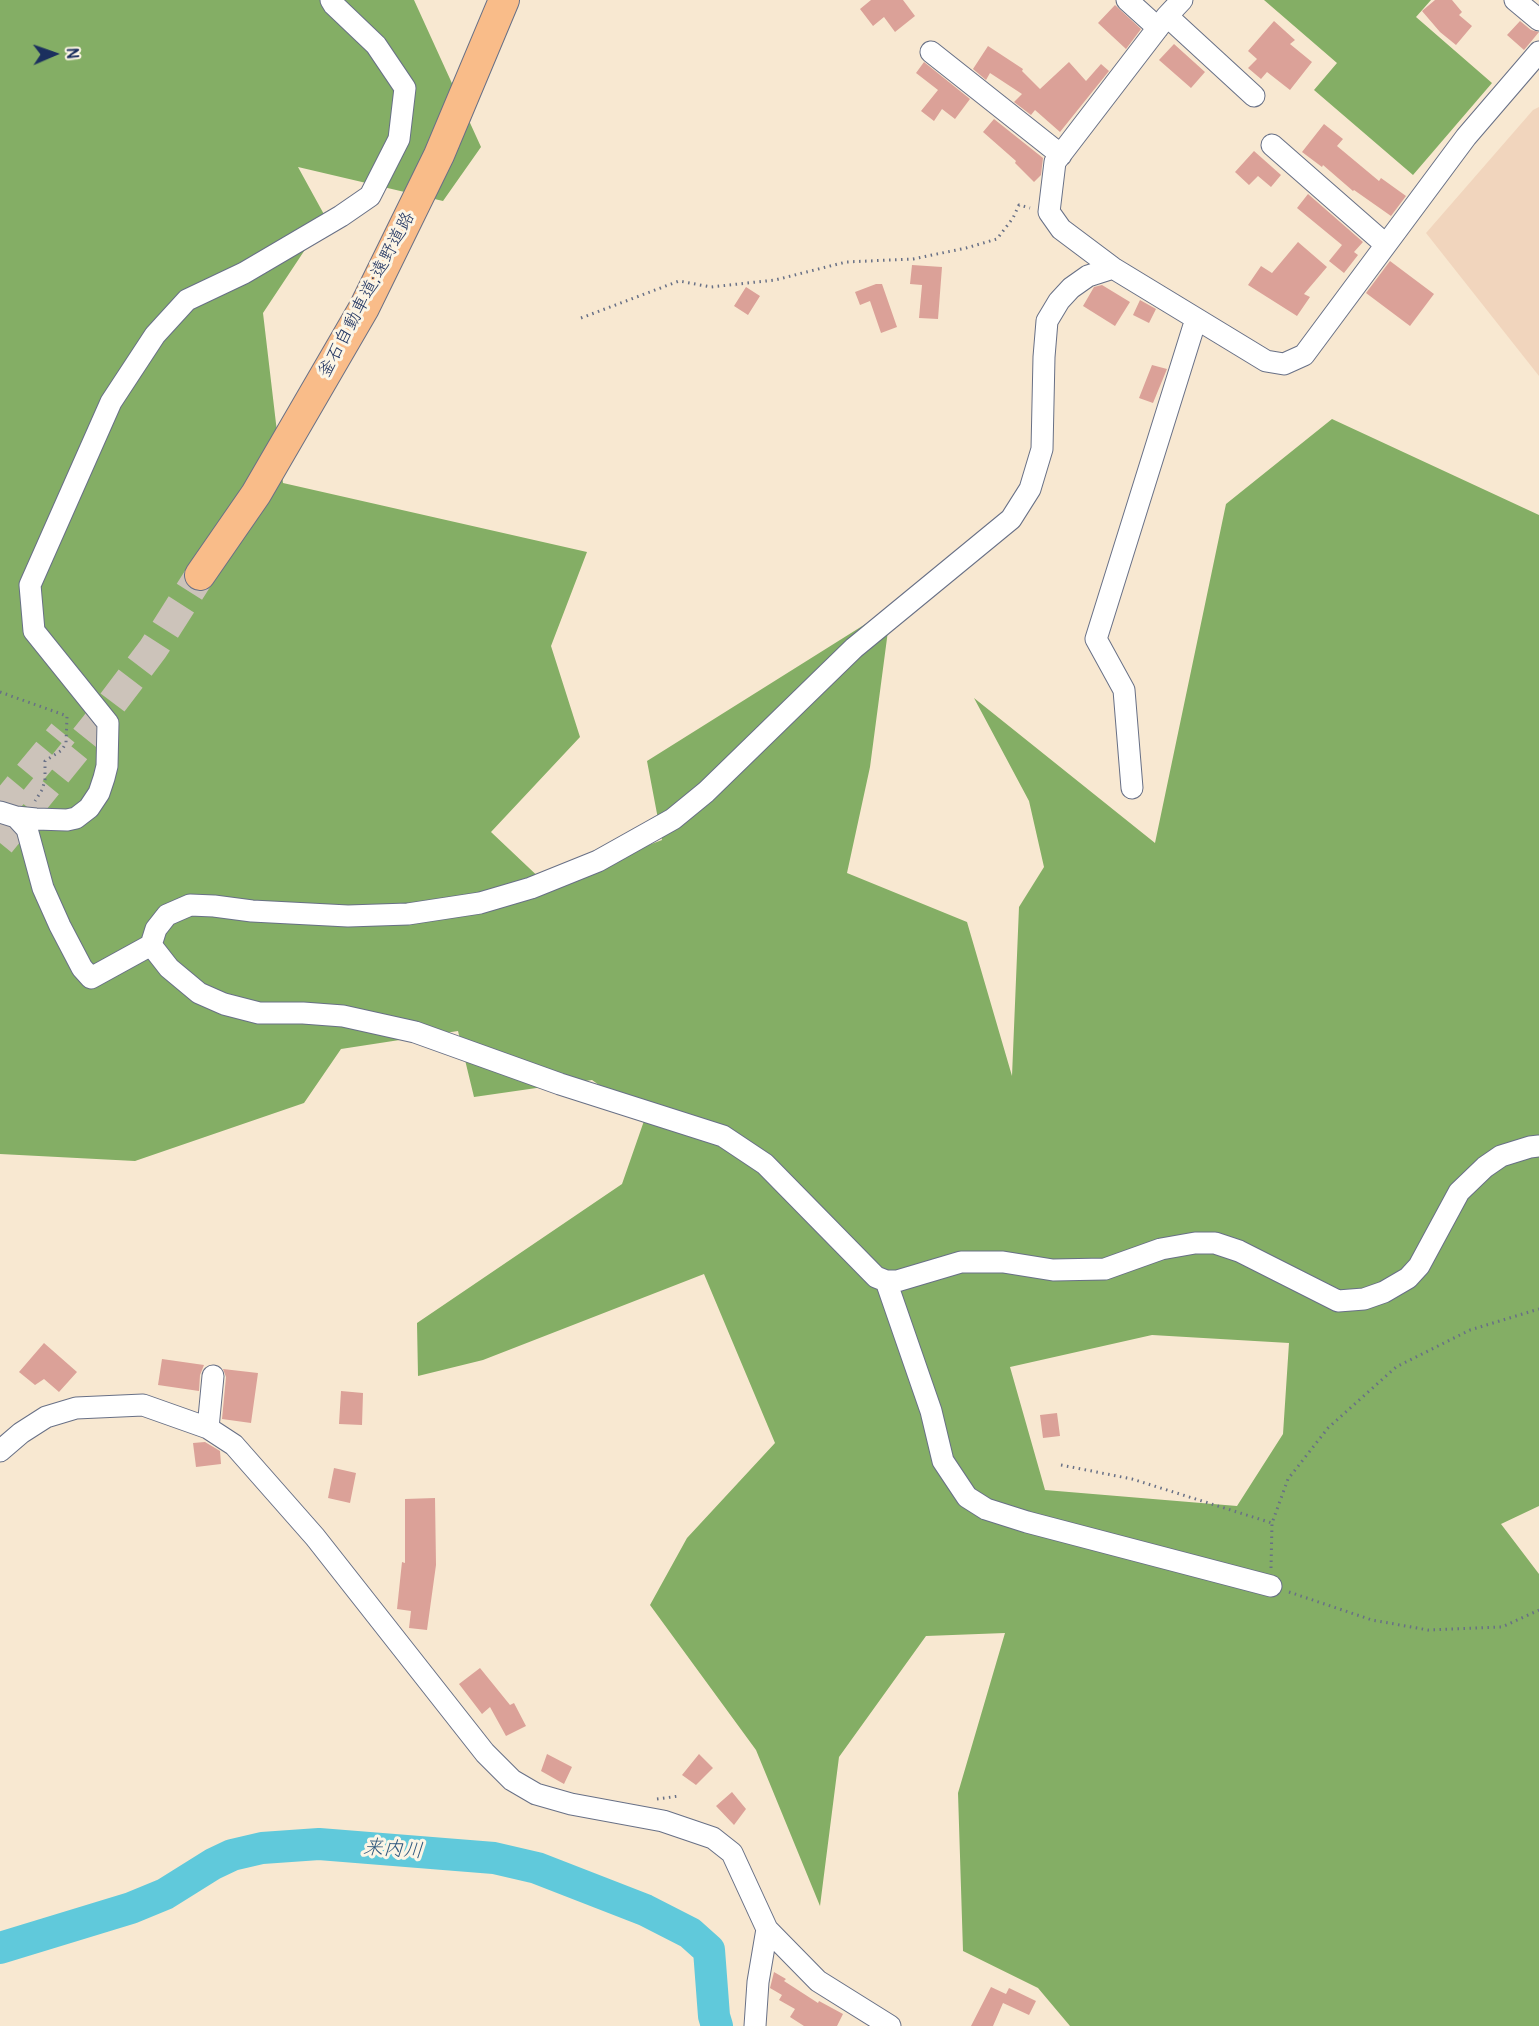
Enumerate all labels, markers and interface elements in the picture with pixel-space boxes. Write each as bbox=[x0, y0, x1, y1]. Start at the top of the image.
north arrow bbox=[24, 24, 84, 84]
text: N bbox=[62, 48, 82, 59]
street label: 釜石自動車道;遠野道路 bbox=[314, 208, 420, 382]
water label: 来内川 bbox=[362, 1836, 424, 1864]

